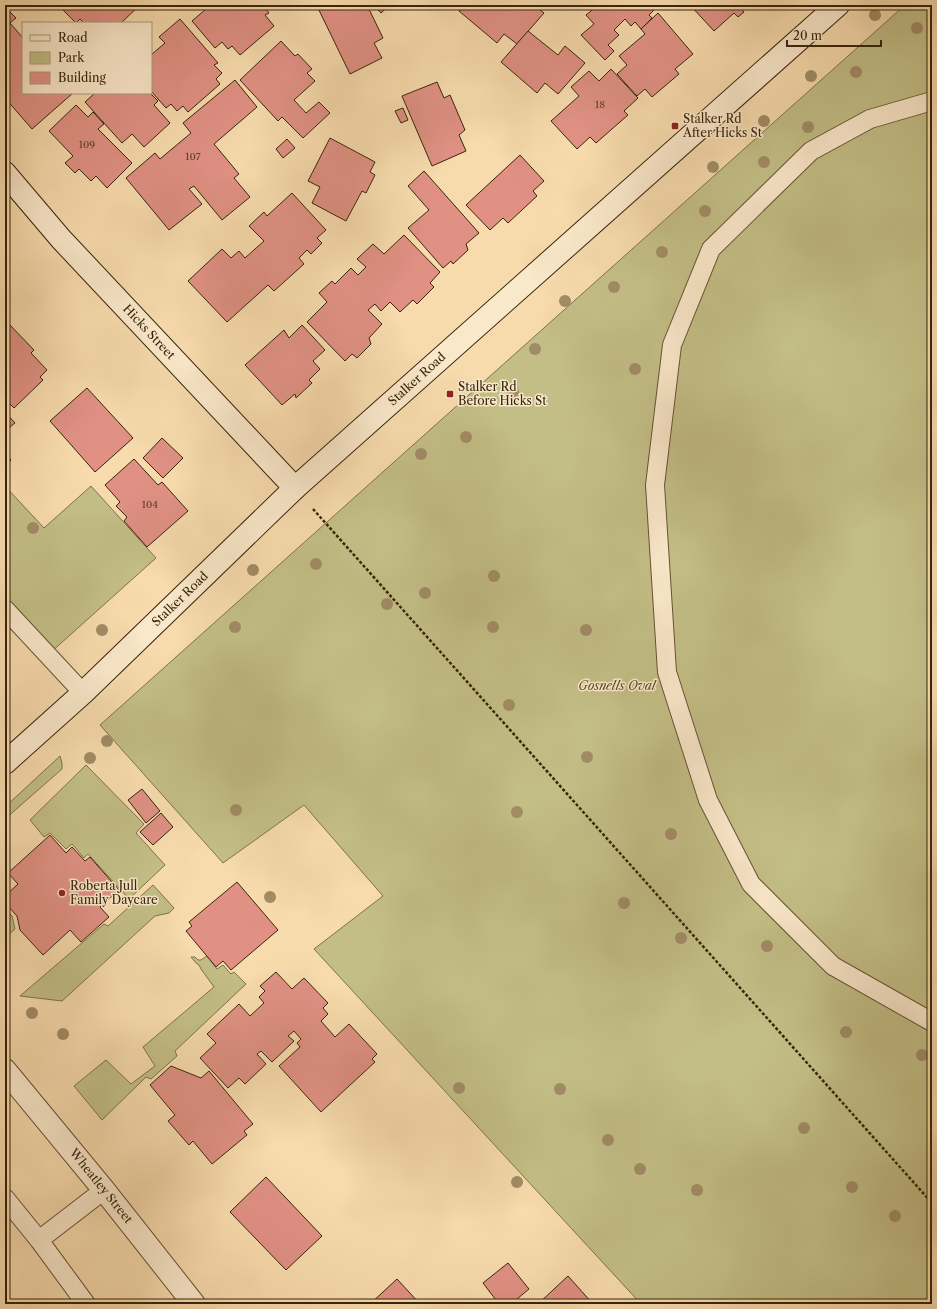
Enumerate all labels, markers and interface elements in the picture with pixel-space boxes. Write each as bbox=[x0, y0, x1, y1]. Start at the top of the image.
legend bbox=[22, 22, 152, 94]
scale bar bbox=[787, 22, 881, 48]
text: 20 m bbox=[793, 28, 822, 43]
text: Road bbox=[58, 30, 88, 45]
text: Park bbox=[58, 50, 85, 65]
text: Building bbox=[58, 70, 106, 85]
house number: 18 bbox=[595, 98, 605, 111]
place label: Stalker Rd After Hicks St bbox=[682, 111, 763, 140]
marker: Stalker Rd After Hicks St bbox=[670, 121, 680, 131]
house number: 109 bbox=[79, 138, 95, 151]
house number: 107 bbox=[185, 150, 201, 163]
street label: Hicks Street bbox=[120, 301, 179, 363]
street label: Stalker Road bbox=[385, 348, 449, 408]
place label: Stalker Rd Before Hicks St bbox=[458, 379, 547, 408]
marker: Stalker Rd Before Hicks St bbox=[445, 389, 455, 399]
house number: 104 bbox=[142, 498, 158, 511]
street label: Stalker Road bbox=[148, 568, 211, 629]
park label: Gosnells Oval bbox=[578, 678, 657, 693]
place label: Roberta Jull Family Daycare bbox=[70, 878, 158, 907]
marker: Roberta Jull Family Daycare bbox=[57, 888, 67, 898]
street label: Wheatley Street bbox=[66, 1145, 137, 1227]

